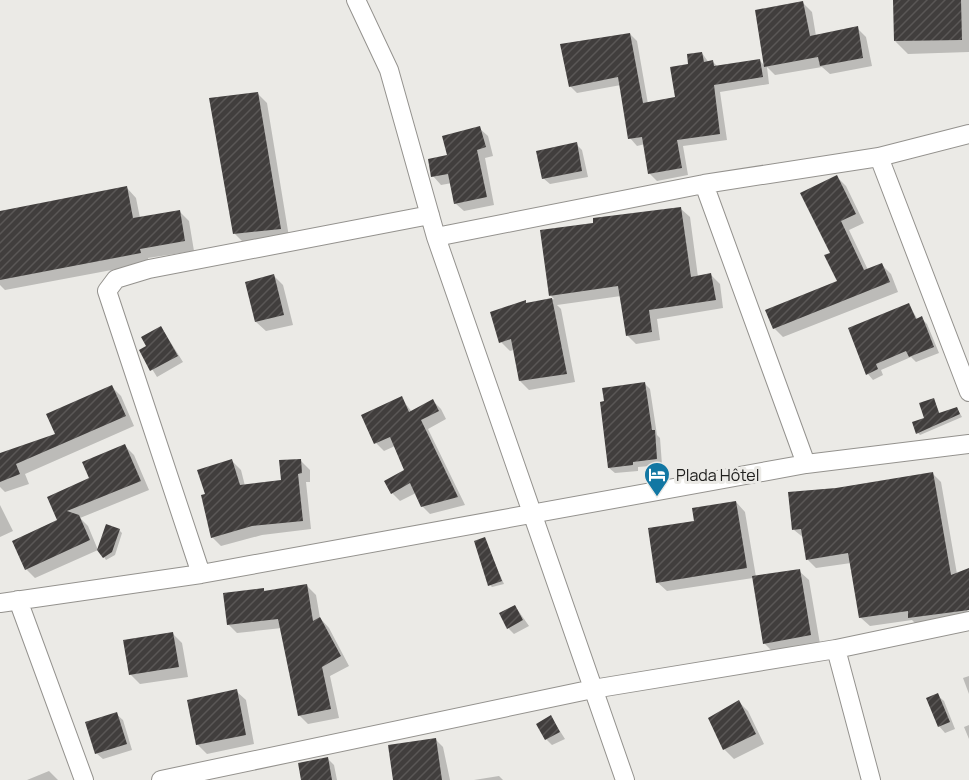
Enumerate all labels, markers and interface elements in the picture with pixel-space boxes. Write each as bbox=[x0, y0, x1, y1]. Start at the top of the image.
hotel icon: Plada Hôtel bbox=[642, 460, 672, 498]
place label: Plada Hôtel bbox=[676, 464, 759, 486]

